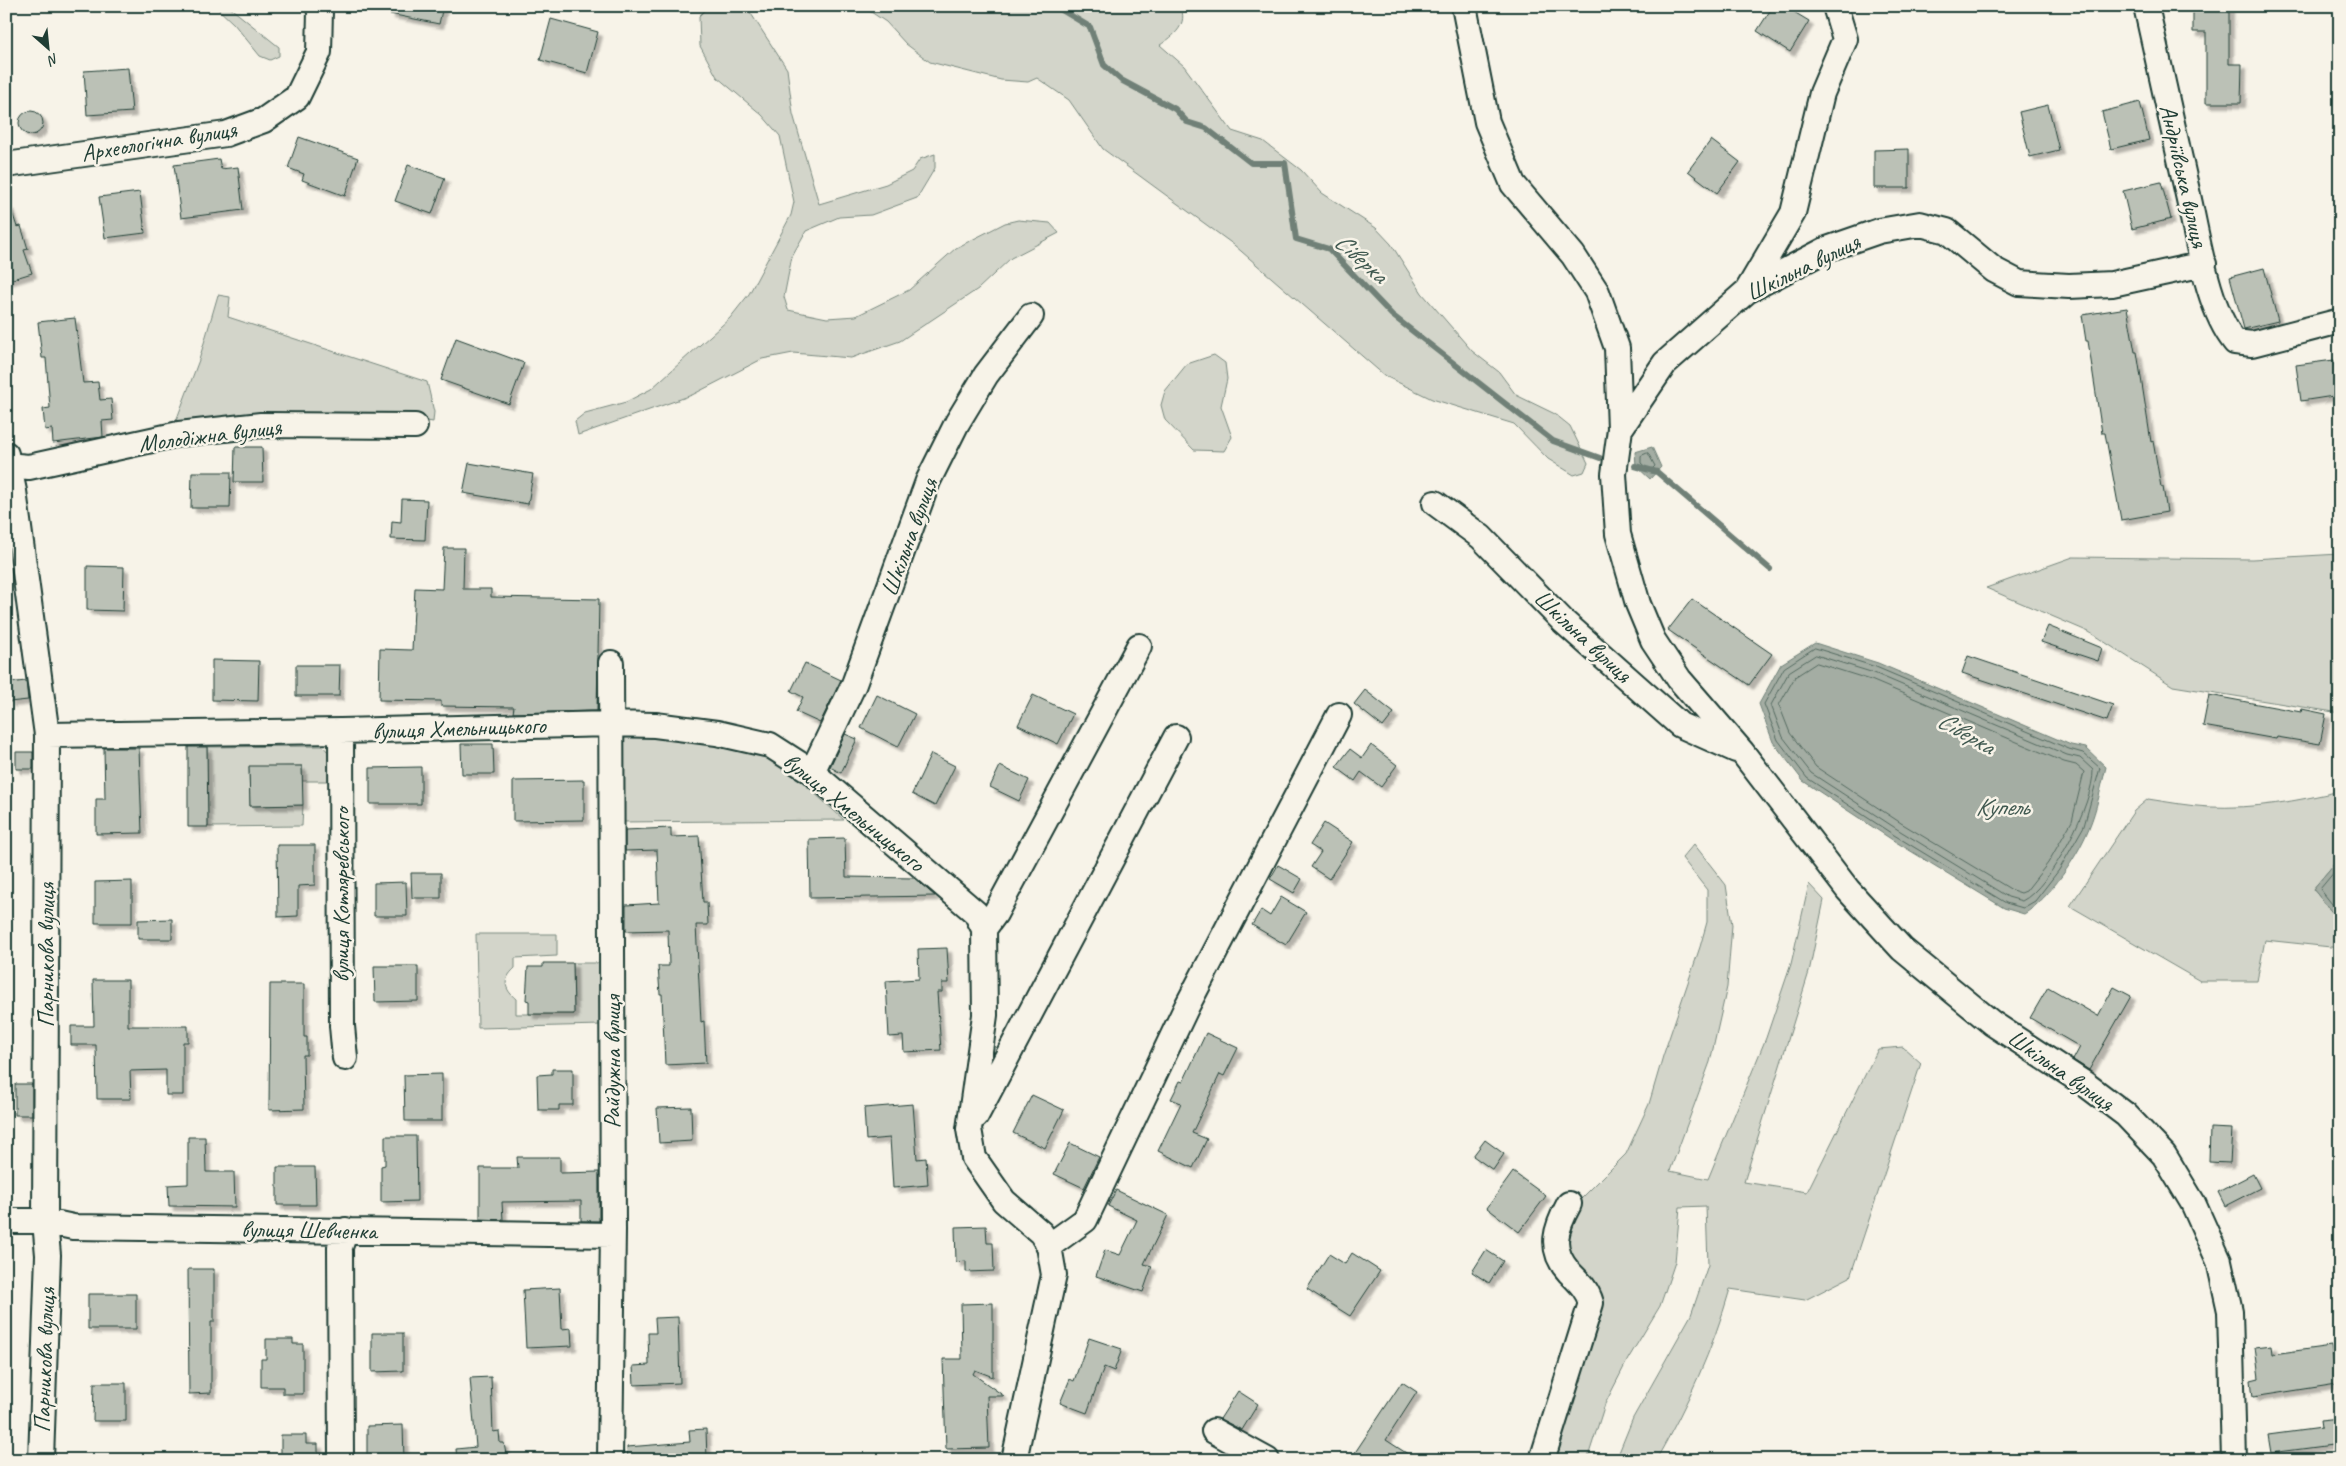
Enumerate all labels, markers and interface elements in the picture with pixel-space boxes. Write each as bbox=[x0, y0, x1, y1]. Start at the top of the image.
north arrow bbox=[22, 22, 72, 72]
text: N bbox=[44, 50, 61, 70]
street label: Андріївська вулиця bbox=[2153, 102, 2215, 252]
street label: Археологічна вулиця bbox=[79, 114, 240, 168]
water label: Сіверка bbox=[1328, 226, 1396, 292]
street label: Шкільна вулиця bbox=[1741, 226, 1866, 308]
street label: Молодіжна вулиця bbox=[137, 411, 284, 459]
street label: Шкільна вулиця bbox=[874, 473, 945, 600]
street label: Шкільна вулиця bbox=[1528, 583, 1639, 690]
water label: Сіверка bbox=[1932, 704, 2002, 763]
street label: вулиця Хмельницького bbox=[372, 710, 548, 746]
street label: вулиця Хмельницького bbox=[777, 746, 932, 879]
water label: Купель bbox=[1976, 791, 2032, 823]
street label: вулиця Котляревського bbox=[326, 805, 356, 983]
street label: Парникова вулиця bbox=[31, 881, 61, 1028]
street label: Райдужна вулиця bbox=[597, 994, 627, 1129]
street label: Шкільна вулиця bbox=[2002, 1022, 2121, 1118]
street label: вулиця Шевченка bbox=[241, 1214, 379, 1246]
street label: Парникова вулиця bbox=[26, 1286, 62, 1433]

